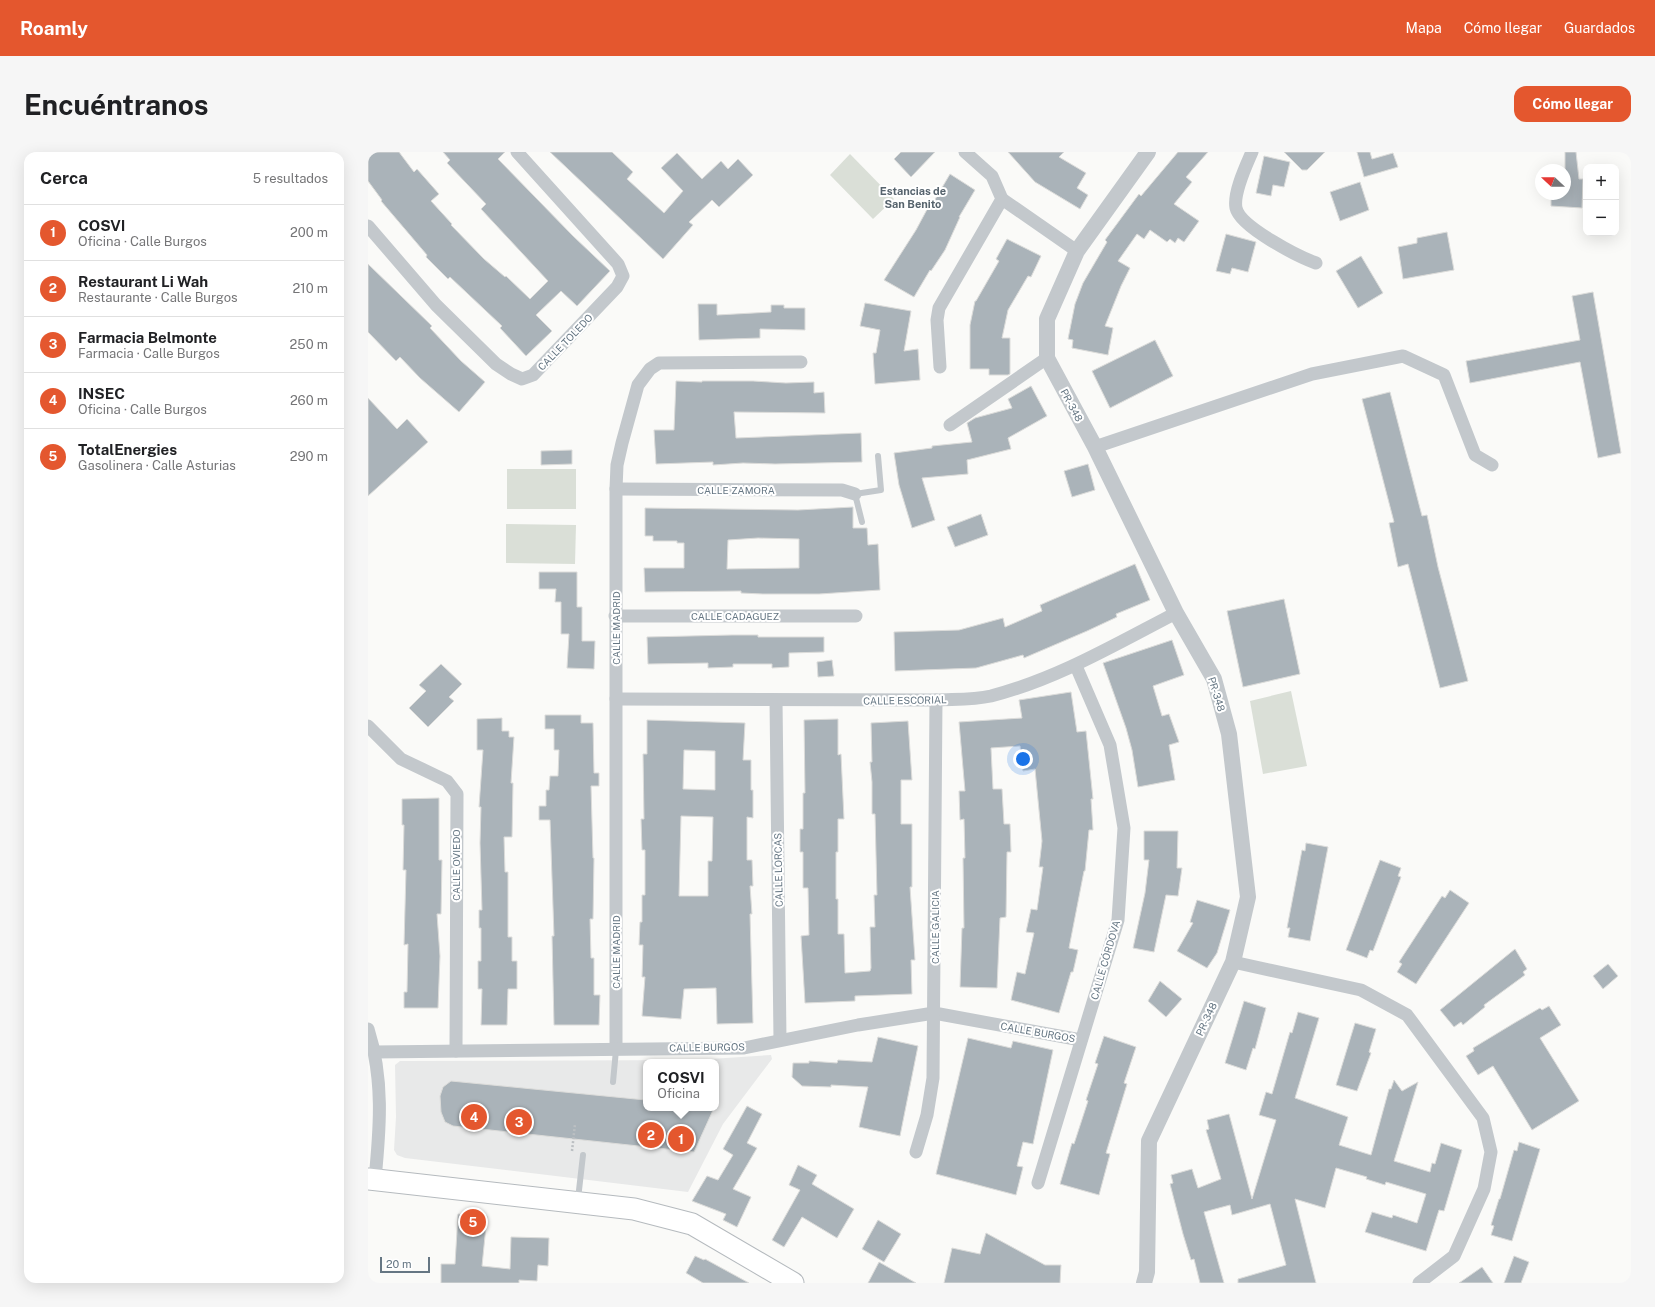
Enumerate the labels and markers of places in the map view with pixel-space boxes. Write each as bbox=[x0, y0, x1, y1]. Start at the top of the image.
pin: 4 bbox=[461, 1102, 487, 1132]
pin: 3 bbox=[506, 1107, 532, 1137]
pin: 2 bbox=[638, 1120, 664, 1150]
pin: 1 bbox=[668, 1124, 694, 1154]
pin: 5 bbox=[460, 1207, 486, 1237]

